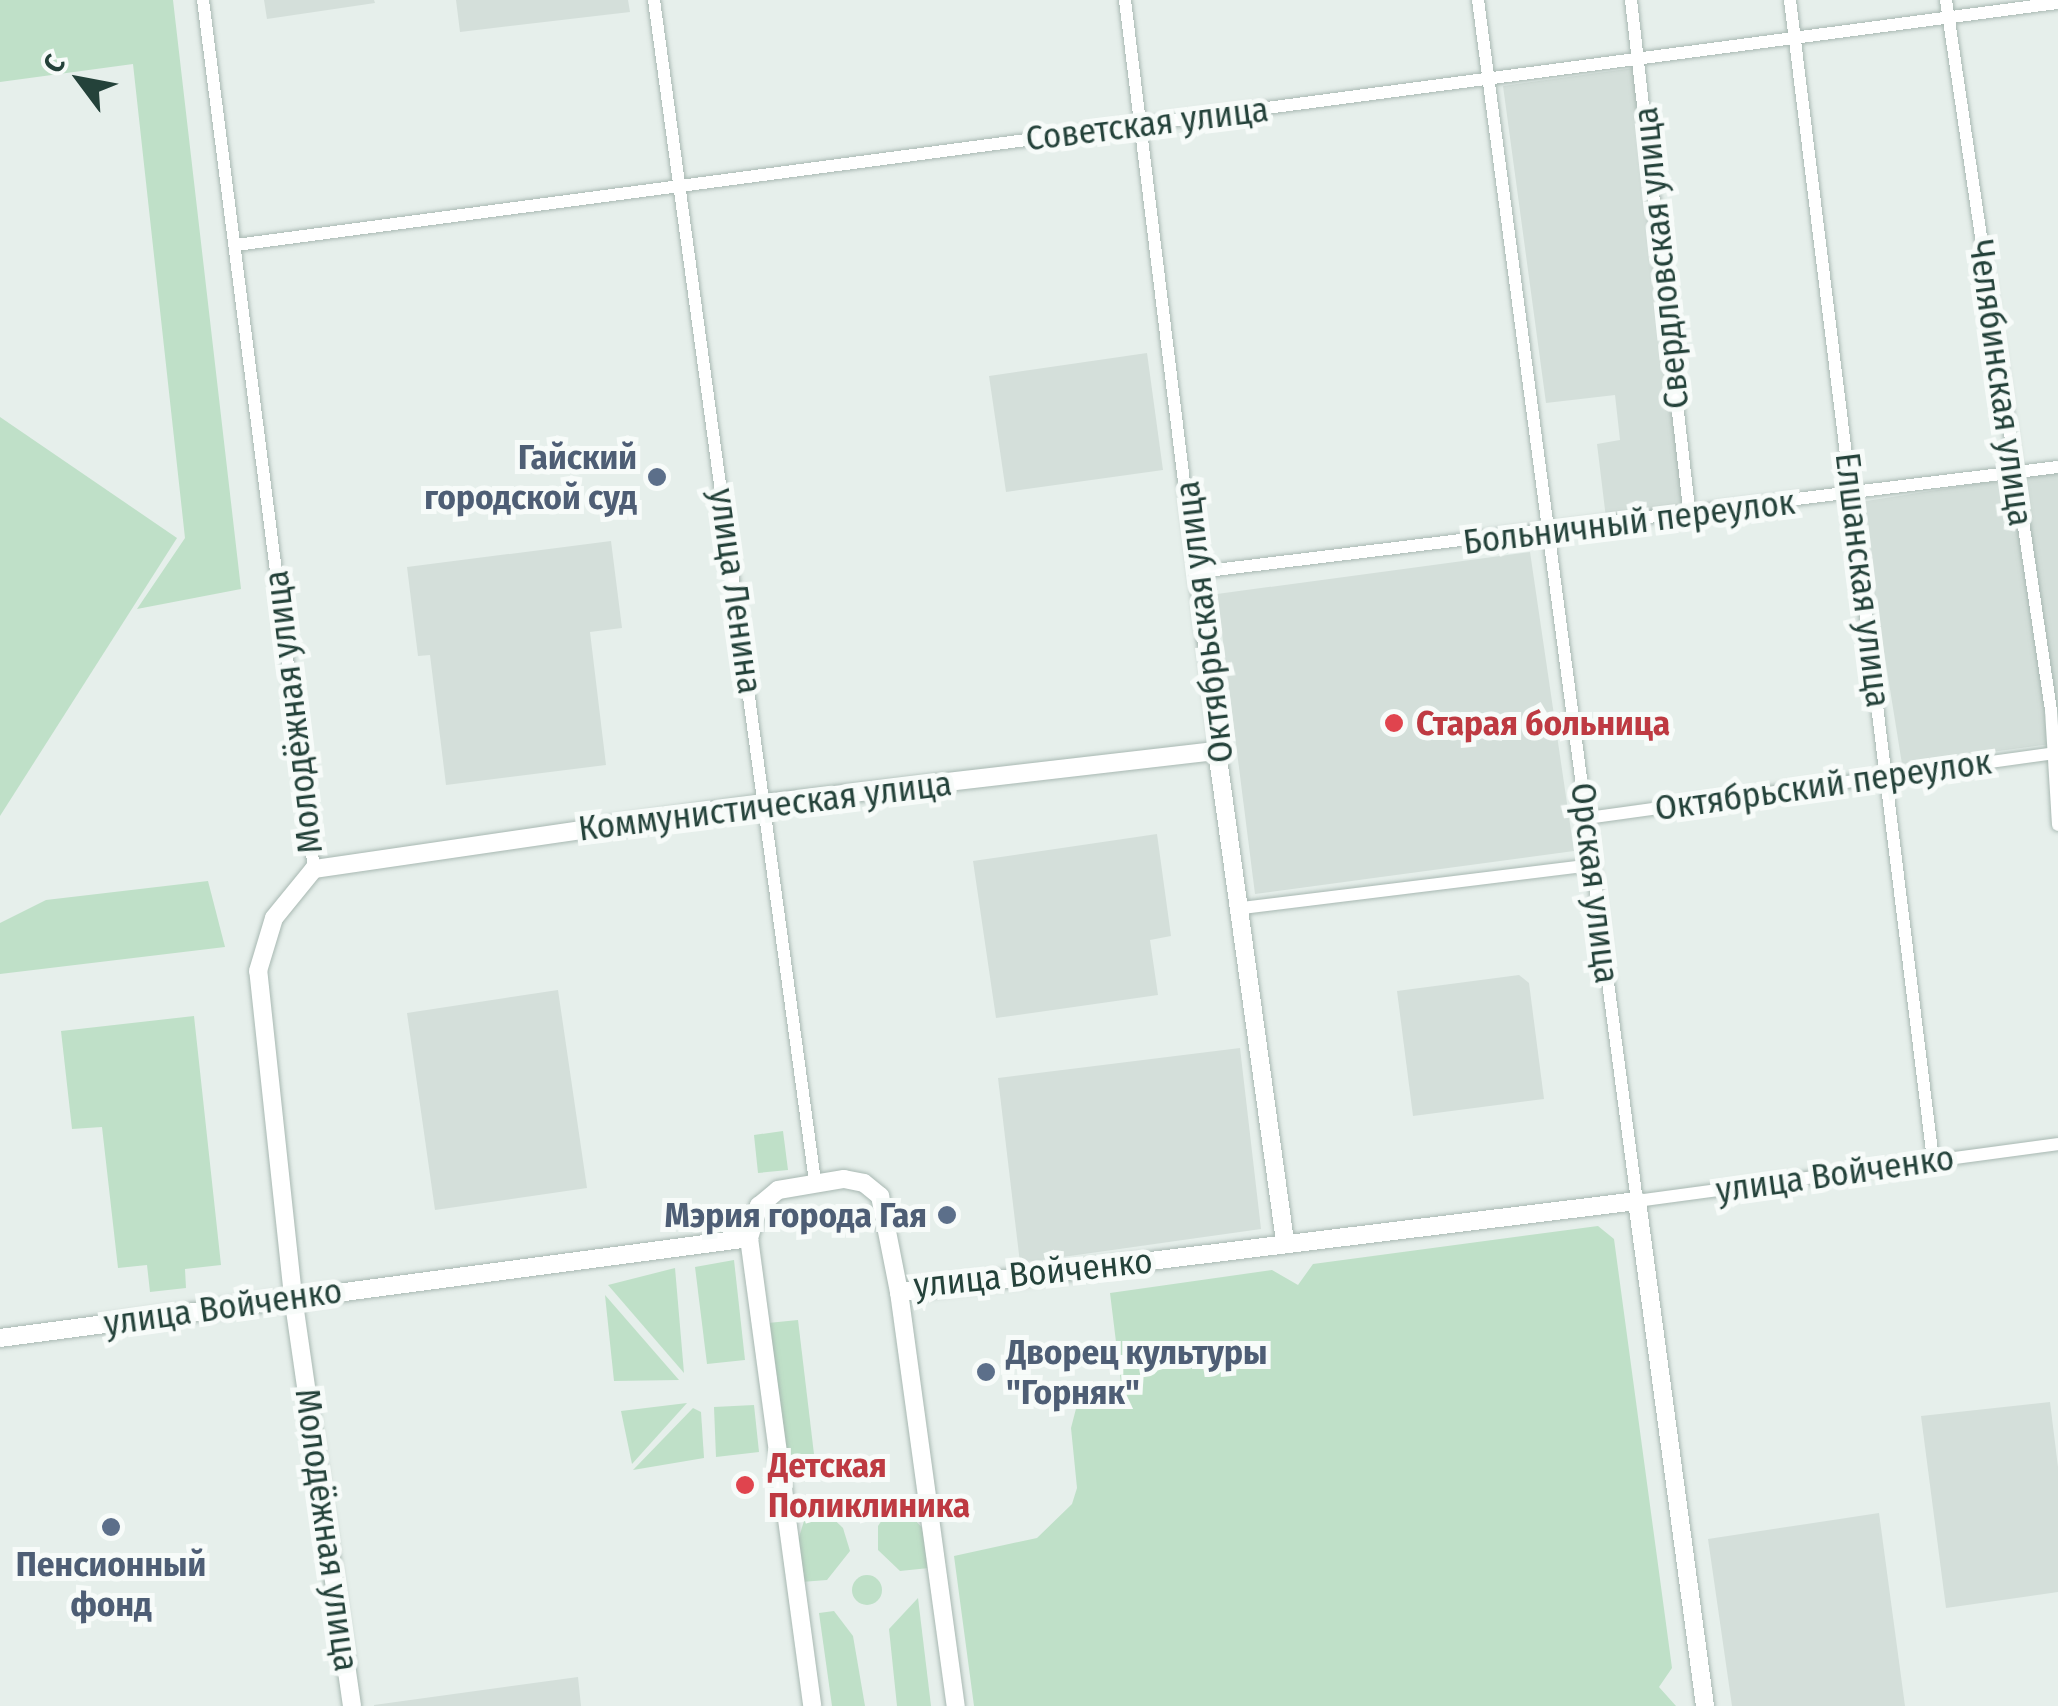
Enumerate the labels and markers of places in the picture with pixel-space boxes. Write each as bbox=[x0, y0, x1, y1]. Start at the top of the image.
place label: Гайский городской суд bbox=[424, 436, 637, 518]
marker: Гайский городской суд bbox=[646, 466, 668, 488]
place label: Старая больница bbox=[1416, 702, 1670, 744]
marker: Старая больница bbox=[1381, 710, 1407, 736]
place label: Мэрия города Гая bbox=[665, 1194, 927, 1236]
marker: Мэрия города Гая bbox=[936, 1204, 958, 1226]
place label: Дворец культуры "Горняк" bbox=[1006, 1331, 1267, 1413]
marker: Дворец культуры "Горняк" bbox=[975, 1361, 997, 1383]
place label: Детская Поликлиника bbox=[768, 1444, 970, 1526]
marker: Детская Поликлиника bbox=[732, 1472, 758, 1498]
marker: Пенсионный фонд bbox=[100, 1516, 122, 1538]
place label: Пенсионный фонд bbox=[16, 1543, 206, 1625]

